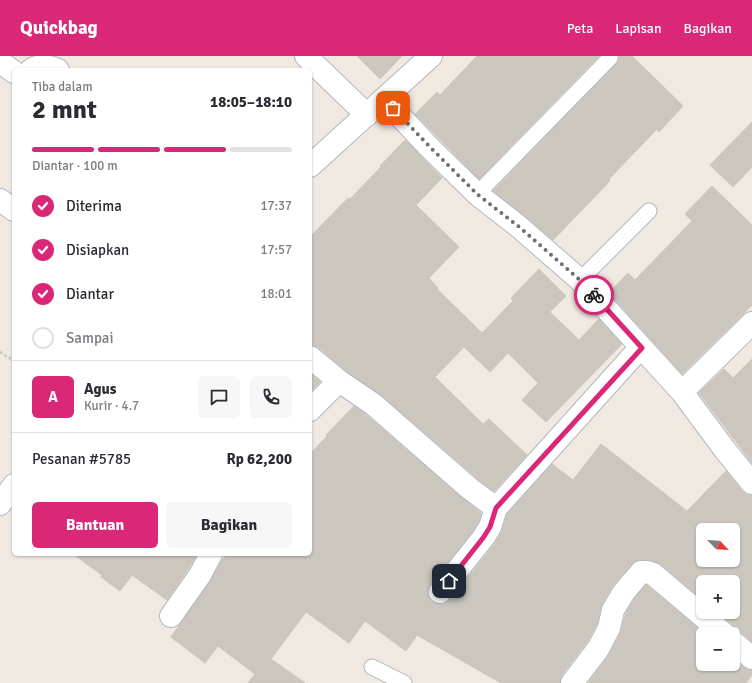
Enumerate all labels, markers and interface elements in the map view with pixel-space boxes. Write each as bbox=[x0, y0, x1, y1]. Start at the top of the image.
text: Quickbag bbox=[20, 16, 98, 40]
text: Peta bbox=[567, 20, 593, 37]
text: Lapisan bbox=[615, 20, 662, 37]
text: Bagikan bbox=[684, 20, 732, 37]
text: Tiba dalam bbox=[32, 79, 93, 95]
pin bbox=[376, 91, 410, 125]
text: 18:05–18:10 bbox=[210, 93, 292, 111]
text: 2 mnt bbox=[32, 94, 97, 126]
icon: bag bbox=[382, 97, 404, 119]
text: Diantar · 100 m bbox=[32, 158, 118, 174]
icon: check bbox=[32, 195, 54, 217]
text: Diterima bbox=[66, 197, 122, 215]
text: 17:37 bbox=[260, 198, 292, 214]
icon: check bbox=[32, 239, 54, 261]
text: Disiapkan bbox=[66, 241, 129, 259]
text: 17:57 bbox=[260, 242, 292, 258]
courier bbox=[574, 275, 614, 315]
icon: check bbox=[32, 283, 54, 305]
icon: bike bbox=[583, 284, 605, 306]
text: Diantar bbox=[66, 285, 114, 303]
text: 18:01 bbox=[260, 286, 292, 302]
text: Sampai bbox=[66, 329, 114, 347]
button: chat bbox=[198, 376, 240, 418]
button: phone bbox=[250, 376, 292, 418]
text: Agus bbox=[84, 380, 116, 398]
text: A bbox=[48, 388, 58, 406]
text: Kurir · 4.7 bbox=[84, 398, 139, 414]
text: Pesanan #5785 bbox=[32, 450, 131, 468]
text: Rp 62,200 bbox=[226, 450, 292, 468]
button: Bantuan bbox=[32, 502, 158, 548]
button: Bagikan bbox=[166, 502, 292, 548]
north arrow bbox=[696, 523, 740, 567]
map controls bbox=[696, 523, 740, 671]
pin bbox=[432, 564, 466, 598]
icon: home bbox=[438, 570, 460, 592]
button: + bbox=[696, 575, 740, 619]
button: − bbox=[696, 627, 740, 671]

